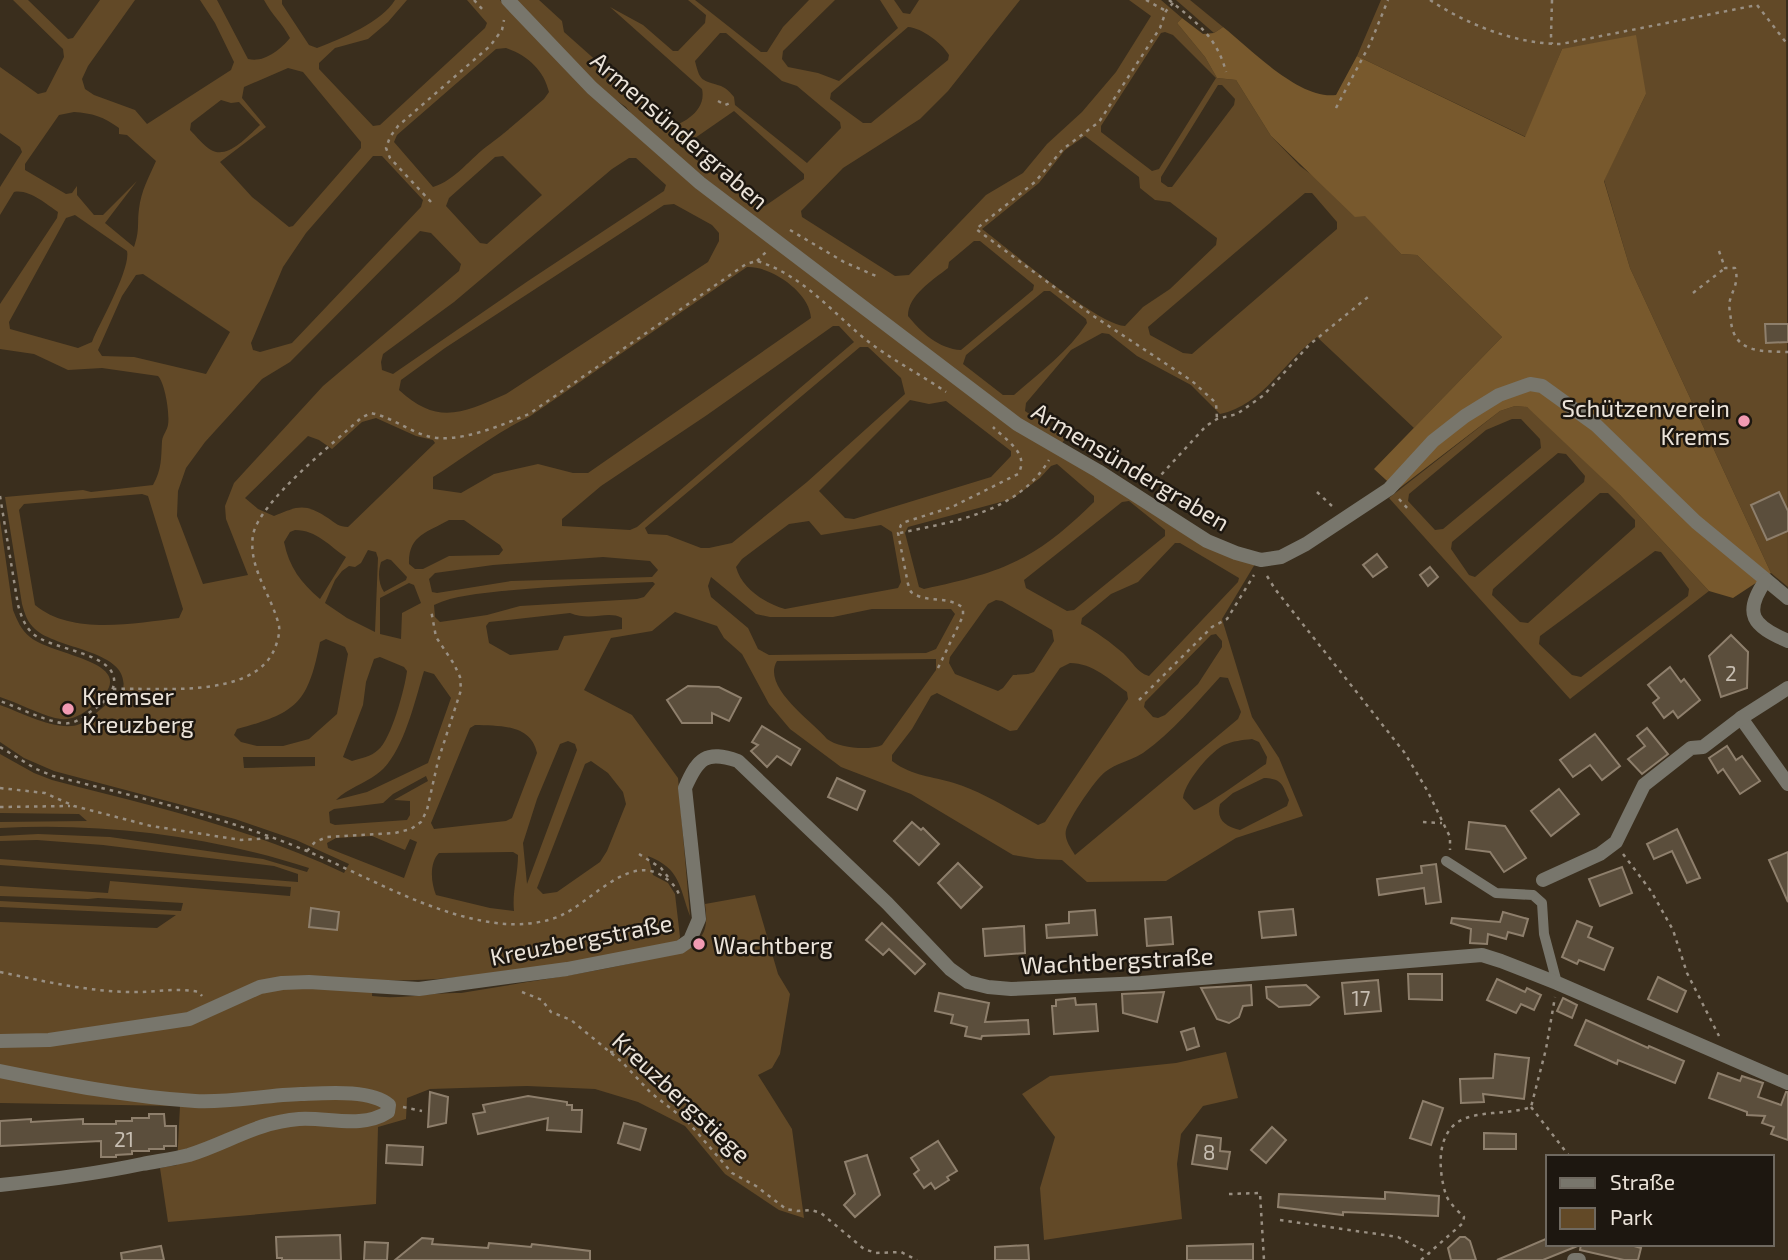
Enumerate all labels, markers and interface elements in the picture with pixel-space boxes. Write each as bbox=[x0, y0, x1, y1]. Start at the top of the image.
street label: Armensündergraben bbox=[586, 45, 774, 215]
place label: Schützenverein Krems bbox=[1561, 393, 1730, 450]
street label: Armensündergraben bbox=[1027, 396, 1235, 536]
marker: Schützenverein Krems bbox=[1736, 413, 1752, 429]
house number: 2 bbox=[1725, 660, 1737, 685]
place label: Kremser Kreuzberg bbox=[82, 681, 194, 738]
marker: Kremser Kreuzberg bbox=[60, 701, 76, 717]
street label: Kreuzbergstraße bbox=[487, 907, 675, 971]
place label: Wachtberg bbox=[713, 930, 833, 959]
marker: Wachtberg bbox=[691, 936, 707, 952]
street label: Wachtbergstraße bbox=[1020, 940, 1214, 980]
house number: 17 bbox=[1351, 985, 1371, 1010]
street label: Kreuzbergstiege bbox=[607, 1026, 757, 1168]
house number: 21 bbox=[114, 1126, 134, 1151]
house number: 8 bbox=[1203, 1139, 1215, 1164]
legend bbox=[1546, 1155, 1774, 1246]
text: Straße bbox=[1610, 1169, 1675, 1194]
text: Park bbox=[1610, 1204, 1653, 1229]

